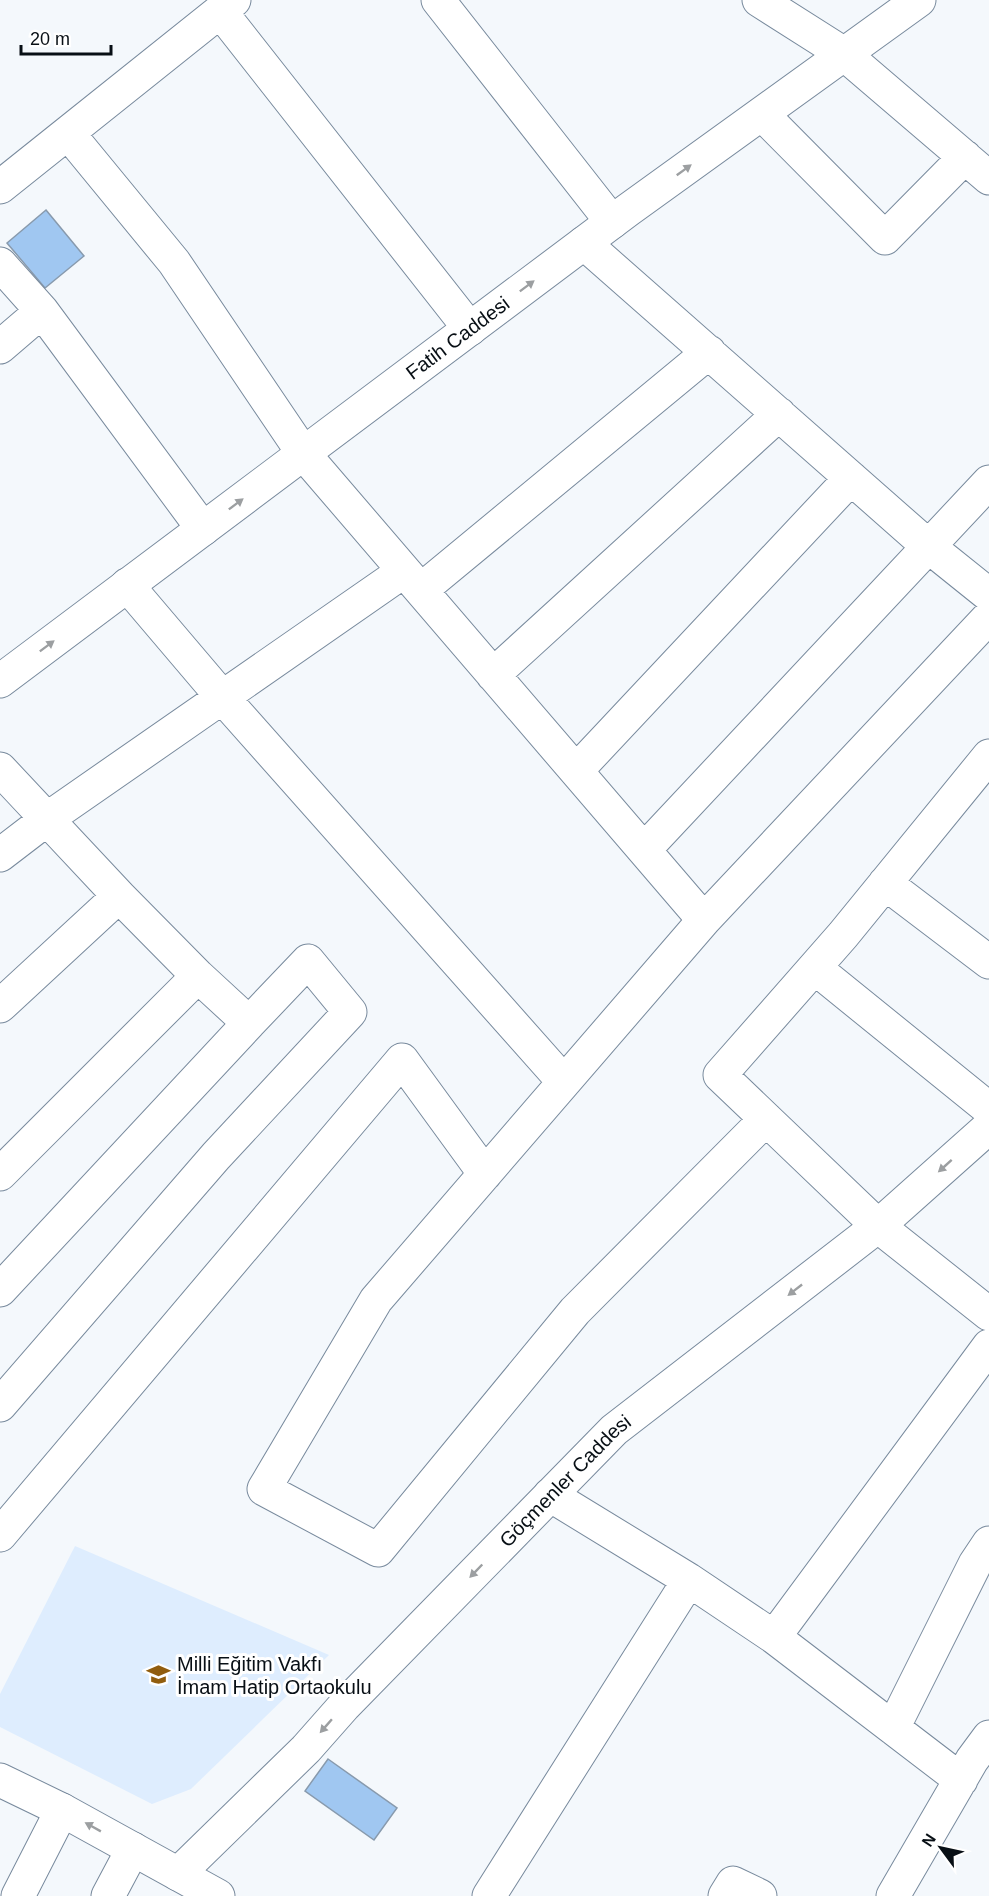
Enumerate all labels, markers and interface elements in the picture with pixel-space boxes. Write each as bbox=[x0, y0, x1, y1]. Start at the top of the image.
scale bar bbox=[21, 18, 111, 56]
text: 20 m bbox=[30, 29, 70, 49]
one-way arrow bbox=[675, 164, 691, 176]
one-way arrow bbox=[519, 280, 535, 292]
street label: Fatih Caddesi bbox=[402, 292, 514, 384]
one-way arrow bbox=[229, 498, 244, 510]
one-way arrow bbox=[39, 640, 54, 652]
one-way arrow bbox=[938, 1159, 953, 1172]
one-way arrow bbox=[787, 1284, 803, 1297]
street label: Göçmenler Caddesi bbox=[495, 1410, 635, 1551]
one-way arrow bbox=[469, 1563, 483, 1577]
place label: Milli Eğitim Vakfı İmam Hatip Ortaokulu bbox=[177, 1653, 372, 1698]
school or university icon: Milli Eğitim Vakfı İmam Hatip Ortaokulu bbox=[146, 1662, 172, 1688]
one-way arrow bbox=[320, 1718, 333, 1733]
north arrow bbox=[911, 1818, 971, 1878]
one-way arrow bbox=[84, 1822, 101, 1832]
text: N bbox=[919, 1831, 939, 1850]

